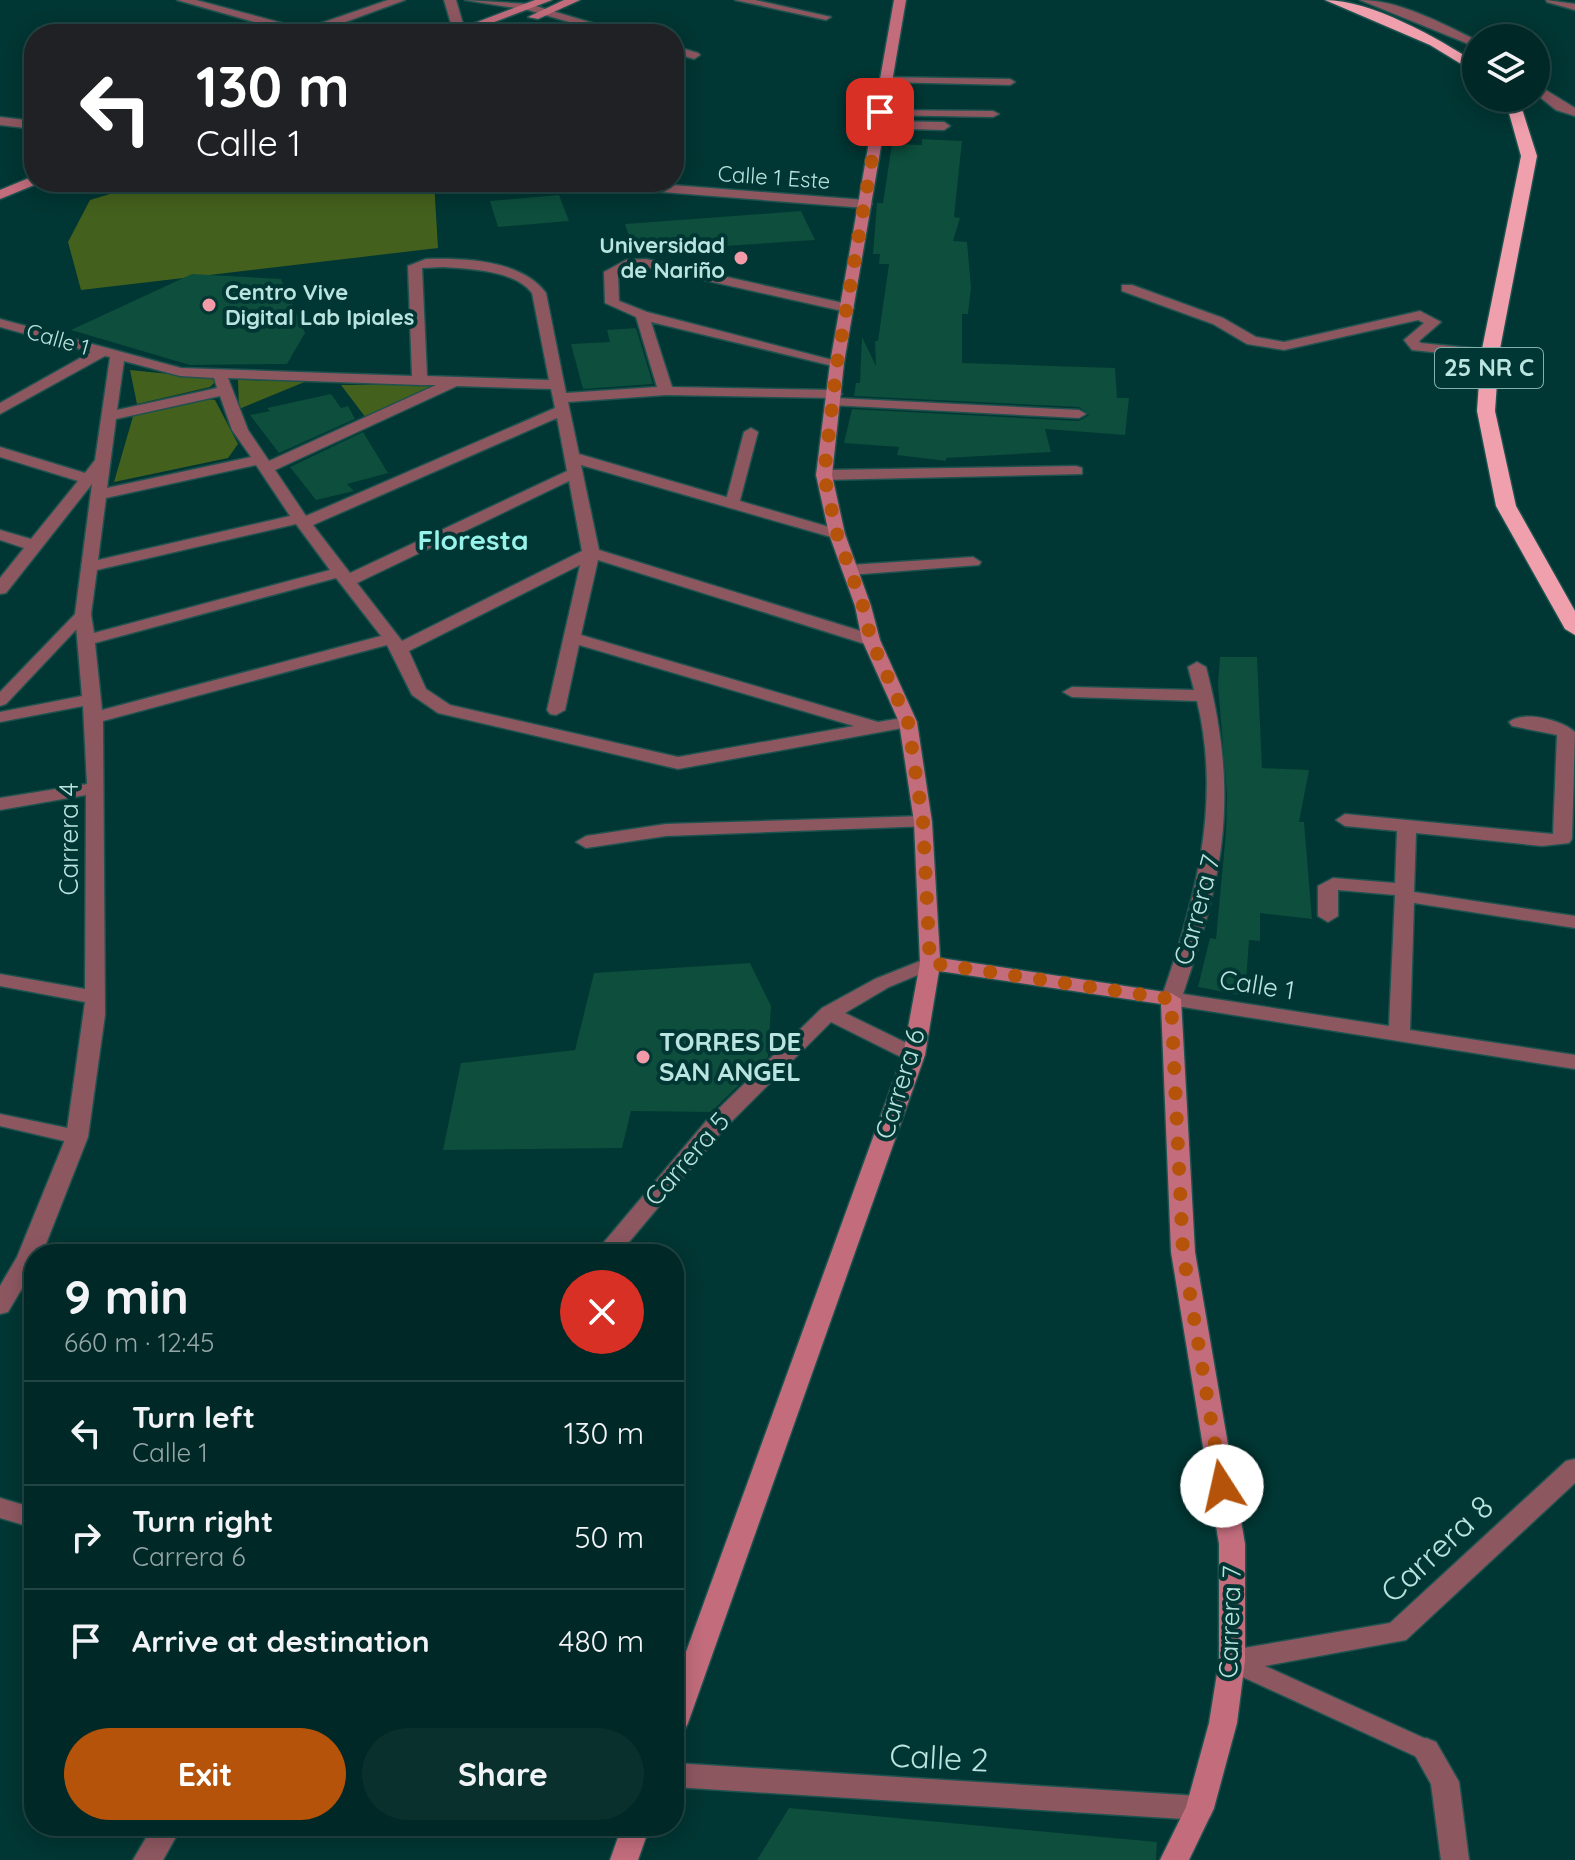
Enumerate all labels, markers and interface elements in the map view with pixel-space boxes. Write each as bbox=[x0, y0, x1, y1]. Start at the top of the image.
map controls bbox=[1462, 24, 1550, 112]
button: layers bbox=[1462, 24, 1550, 112]
text: 130 m bbox=[196, 51, 350, 121]
icon: left bbox=[64, 56, 168, 160]
pin bbox=[846, 78, 914, 146]
icon: arrive bbox=[858, 90, 902, 134]
text: Calle 1 bbox=[196, 120, 301, 165]
street label: Calle 1 Este bbox=[717, 159, 831, 195]
place label: Universidad de Nariño bbox=[599, 231, 725, 284]
marker: Universidad de Nariño bbox=[732, 249, 750, 267]
place label: Centro Vive Digital Lab Ipiales bbox=[225, 278, 414, 331]
marker: Centro Vive Digital Lab Ipiales bbox=[200, 296, 218, 314]
street label: Calle 1 bbox=[23, 317, 93, 361]
road number: 25 NR C bbox=[1435, 348, 1543, 388]
district label: Floresta bbox=[417, 522, 529, 557]
street label: Carrera 4 bbox=[52, 782, 85, 896]
street label: Carrera 7 bbox=[1166, 851, 1227, 969]
street label: Calle 1 bbox=[1217, 962, 1297, 1007]
place label: TORRES DE SAN ANGEL bbox=[659, 1025, 801, 1088]
street label: Carrera 6 bbox=[867, 1025, 932, 1143]
marker: TORRES DE SAN ANGEL bbox=[634, 1048, 652, 1066]
street label: Carrera 5 bbox=[637, 1105, 736, 1212]
text: 9 min bbox=[64, 1266, 189, 1326]
button: close bbox=[560, 1270, 644, 1354]
text: 660 m · 12:45 bbox=[64, 1326, 214, 1359]
text: Turn left bbox=[132, 1398, 255, 1436]
icon: left bbox=[64, 1411, 108, 1455]
text: 130 m bbox=[564, 1414, 644, 1452]
text: Calle 1 bbox=[132, 1436, 208, 1469]
position arrow bbox=[1180, 1444, 1264, 1528]
street label: Carrera 8 bbox=[1372, 1486, 1501, 1611]
text: Turn right bbox=[132, 1502, 273, 1540]
icon: right bbox=[64, 1515, 108, 1559]
text: 50 m bbox=[574, 1518, 644, 1556]
text: Carrera 6 bbox=[132, 1540, 245, 1573]
street label: Carrera 7 bbox=[1211, 1565, 1248, 1679]
icon: arrive bbox=[64, 1619, 108, 1663]
text: Arrive at destination bbox=[132, 1622, 430, 1660]
text: 480 m bbox=[559, 1622, 644, 1660]
button: Exit bbox=[64, 1728, 346, 1820]
button: Share bbox=[362, 1728, 644, 1820]
street label: Calle 2 bbox=[888, 1734, 990, 1780]

